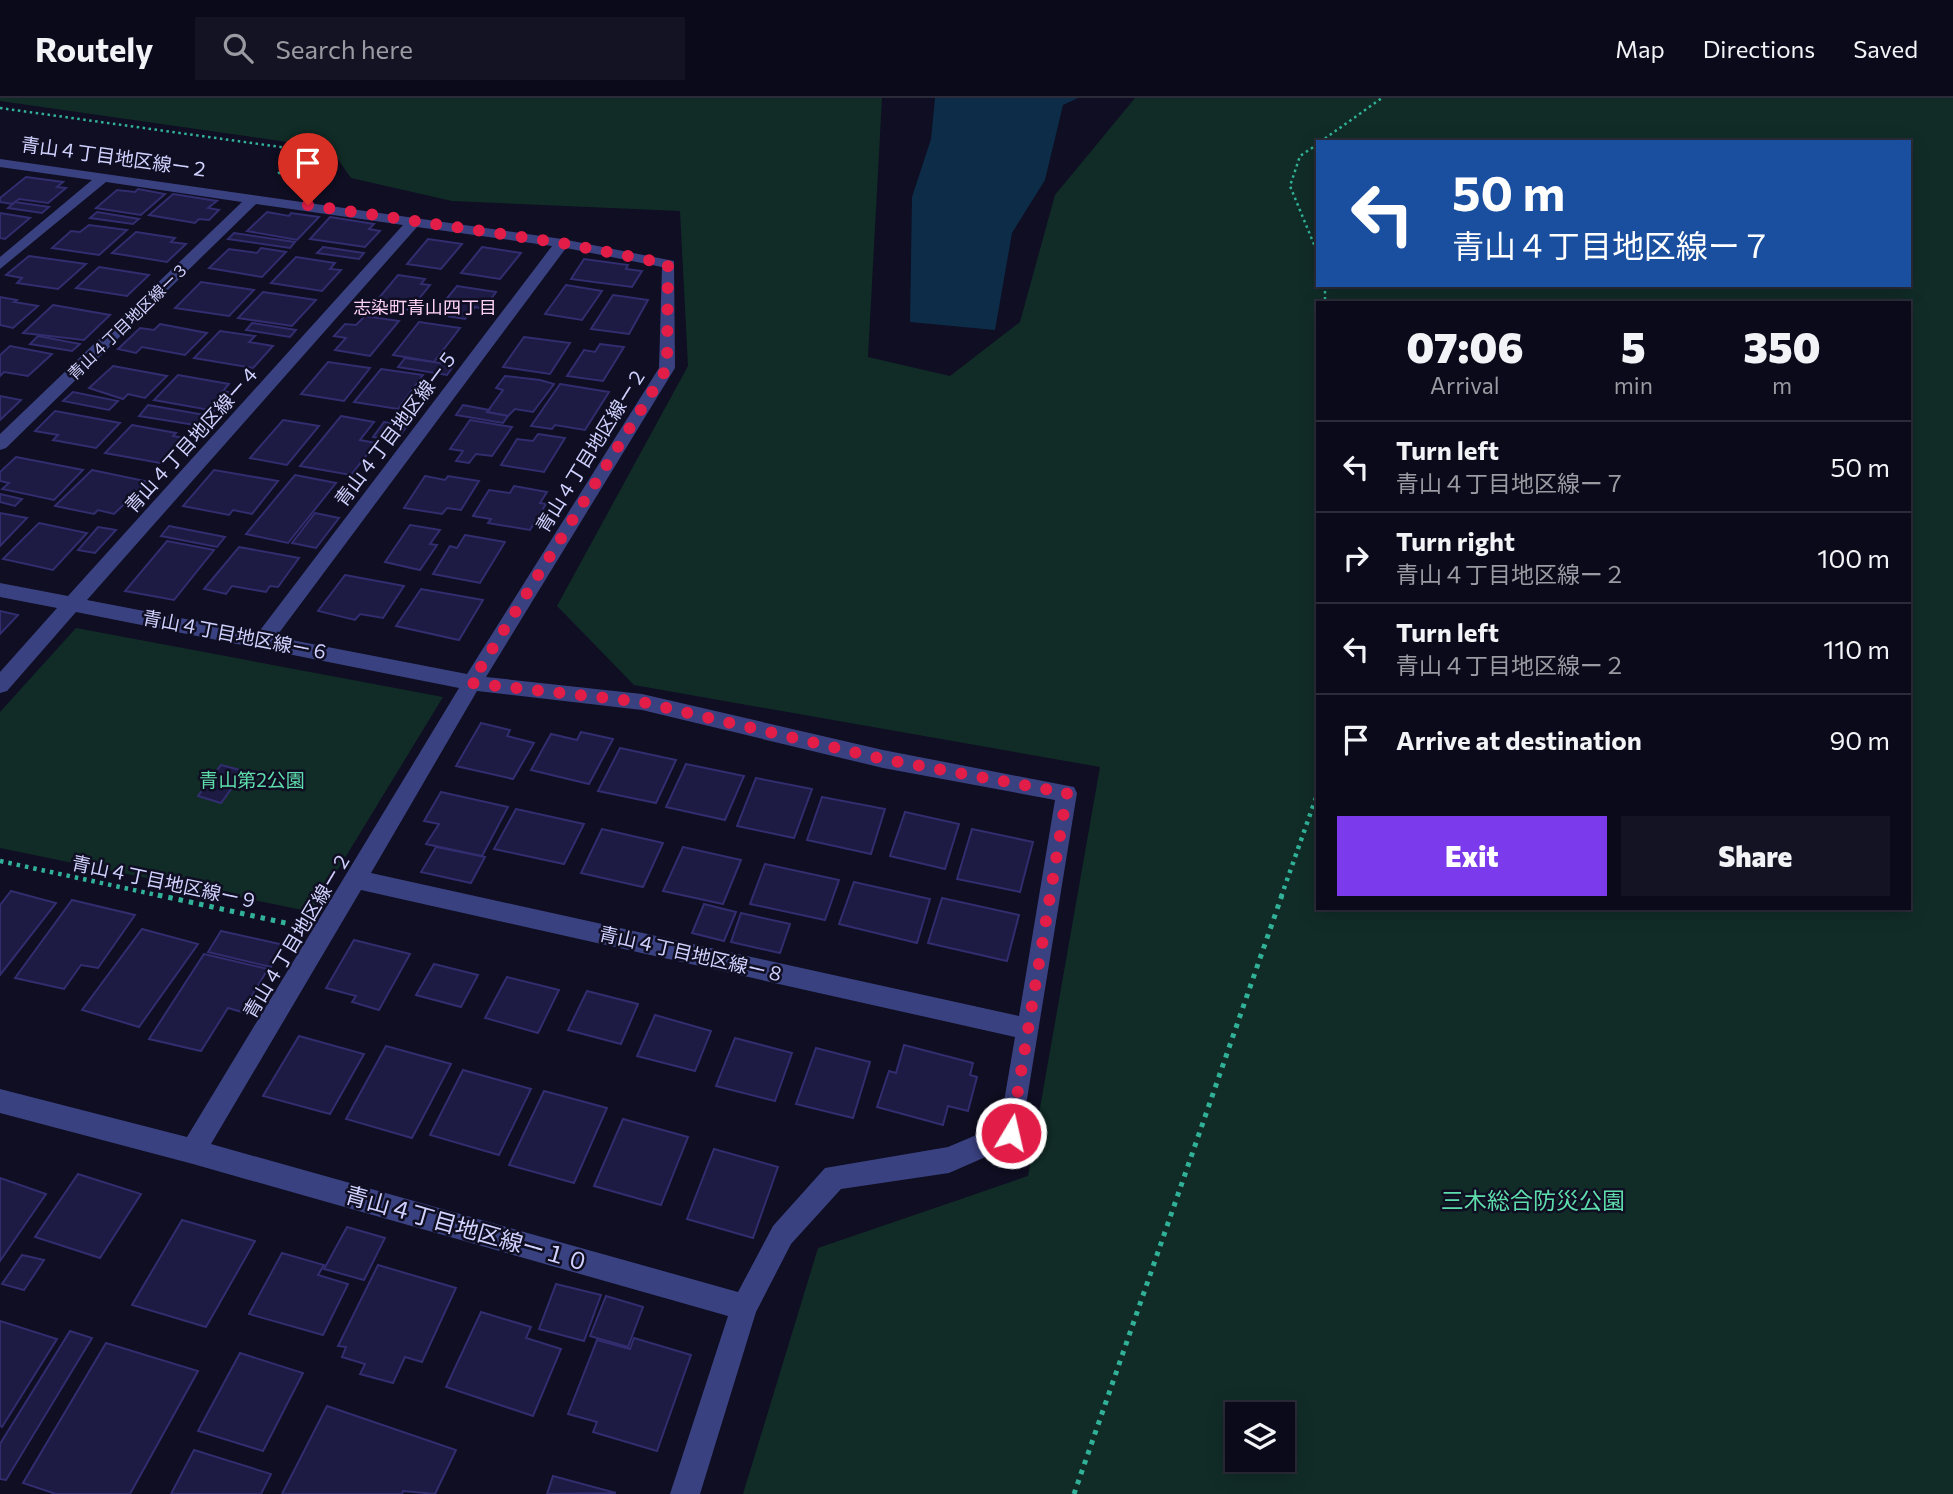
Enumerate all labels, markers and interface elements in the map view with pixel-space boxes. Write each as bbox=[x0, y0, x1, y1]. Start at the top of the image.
search box bbox=[195, 17, 685, 80]
text: Routely bbox=[35, 28, 153, 69]
icon: search bbox=[219, 29, 257, 67]
text: Search here bbox=[275, 33, 413, 64]
text: Map bbox=[1615, 34, 1665, 63]
text: Directions bbox=[1703, 34, 1815, 63]
text: Saved bbox=[1853, 34, 1918, 63]
street label: 青山４丁目地区線ー２ bbox=[19, 132, 211, 181]
pin bbox=[278, 133, 338, 205]
icon: arrive bbox=[289, 144, 327, 182]
text: 50 m bbox=[1452, 161, 1565, 221]
icon: left bbox=[1337, 168, 1428, 259]
text: 青山４丁目地区線ー７ bbox=[1452, 225, 1772, 265]
street label: 青山４丁目地区線ー３ bbox=[64, 258, 192, 383]
district label: 志染町青山四丁目 bbox=[353, 296, 497, 318]
text: 07:06 bbox=[1406, 320, 1524, 372]
text: 5 bbox=[1621, 320, 1646, 372]
text: 350 bbox=[1743, 320, 1821, 372]
street label: 青山４丁目地区線ー５ bbox=[329, 345, 462, 510]
street label: 青山４丁目地区線ー４ bbox=[120, 360, 264, 517]
street label: 青山４丁目地区線ー２ bbox=[530, 363, 651, 536]
text: Arrival bbox=[1430, 371, 1500, 399]
text: min bbox=[1614, 371, 1653, 399]
text: m bbox=[1772, 371, 1792, 399]
text: Turn left bbox=[1396, 434, 1499, 465]
icon: left bbox=[1337, 448, 1375, 486]
text: 50 m bbox=[1830, 451, 1890, 482]
text: 青山４丁目地区線ー７ bbox=[1396, 469, 1626, 497]
text: Turn right bbox=[1396, 525, 1515, 556]
icon: right bbox=[1337, 539, 1375, 577]
text: 100 m bbox=[1817, 542, 1890, 573]
text: 青山４丁目地区線ー２ bbox=[1396, 560, 1626, 588]
street label: 青山４丁目地区線ー６ bbox=[141, 605, 332, 664]
text: Turn left bbox=[1396, 616, 1499, 647]
icon: left bbox=[1337, 630, 1375, 668]
text: 110 m bbox=[1823, 633, 1890, 664]
text: 青山４丁目地区線ー２ bbox=[1396, 651, 1626, 679]
icon: arrive bbox=[1337, 721, 1375, 759]
text: Arrive at destination bbox=[1396, 724, 1642, 755]
text: 90 m bbox=[1830, 724, 1890, 755]
park label: 青山第2公園 bbox=[199, 768, 305, 791]
button: Exit bbox=[1337, 816, 1607, 896]
button: Share bbox=[1621, 816, 1890, 896]
street label: 青山４丁目地区線ー２ bbox=[238, 847, 355, 1022]
street label: 青山４丁目地区線ー９ bbox=[70, 851, 260, 913]
street label: 青山４丁目地区線ー８ bbox=[597, 921, 787, 986]
position arrow bbox=[974, 1096, 1048, 1170]
street label: 青山４丁目地区線ー１０ bbox=[342, 1180, 593, 1276]
park label: 三木総合防災公園 bbox=[1441, 1186, 1625, 1214]
map controls bbox=[1225, 1402, 1295, 1472]
button: layers bbox=[1225, 1402, 1295, 1472]

